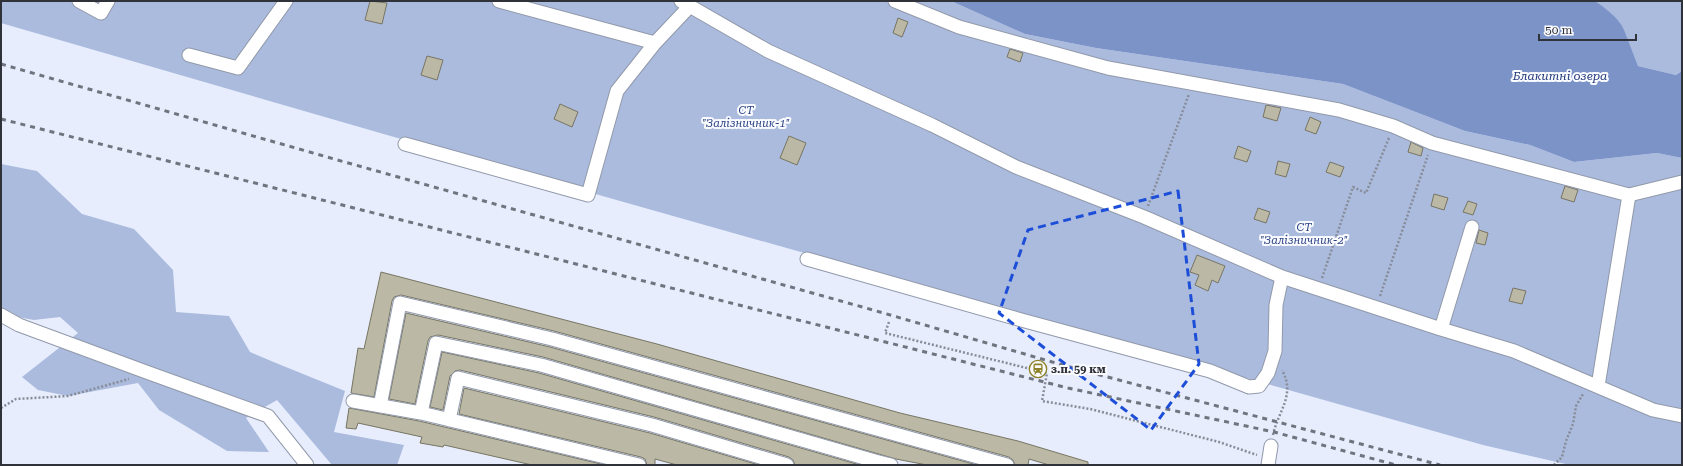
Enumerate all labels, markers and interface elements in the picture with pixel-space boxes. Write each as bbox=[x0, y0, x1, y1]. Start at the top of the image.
scale bar bbox=[1539, 16, 1636, 42]
text: 50 m bbox=[1545, 23, 1572, 37]
water label: Блакитні озера bbox=[1512, 69, 1607, 83]
park label: СТ "Залізничник-1" bbox=[702, 104, 790, 130]
park label: СТ "Залізничник-2" bbox=[1260, 221, 1348, 247]
station icon: з.п. 59 км bbox=[1028, 359, 1048, 379]
place label: з.п. 59 км bbox=[1051, 363, 1106, 376]

